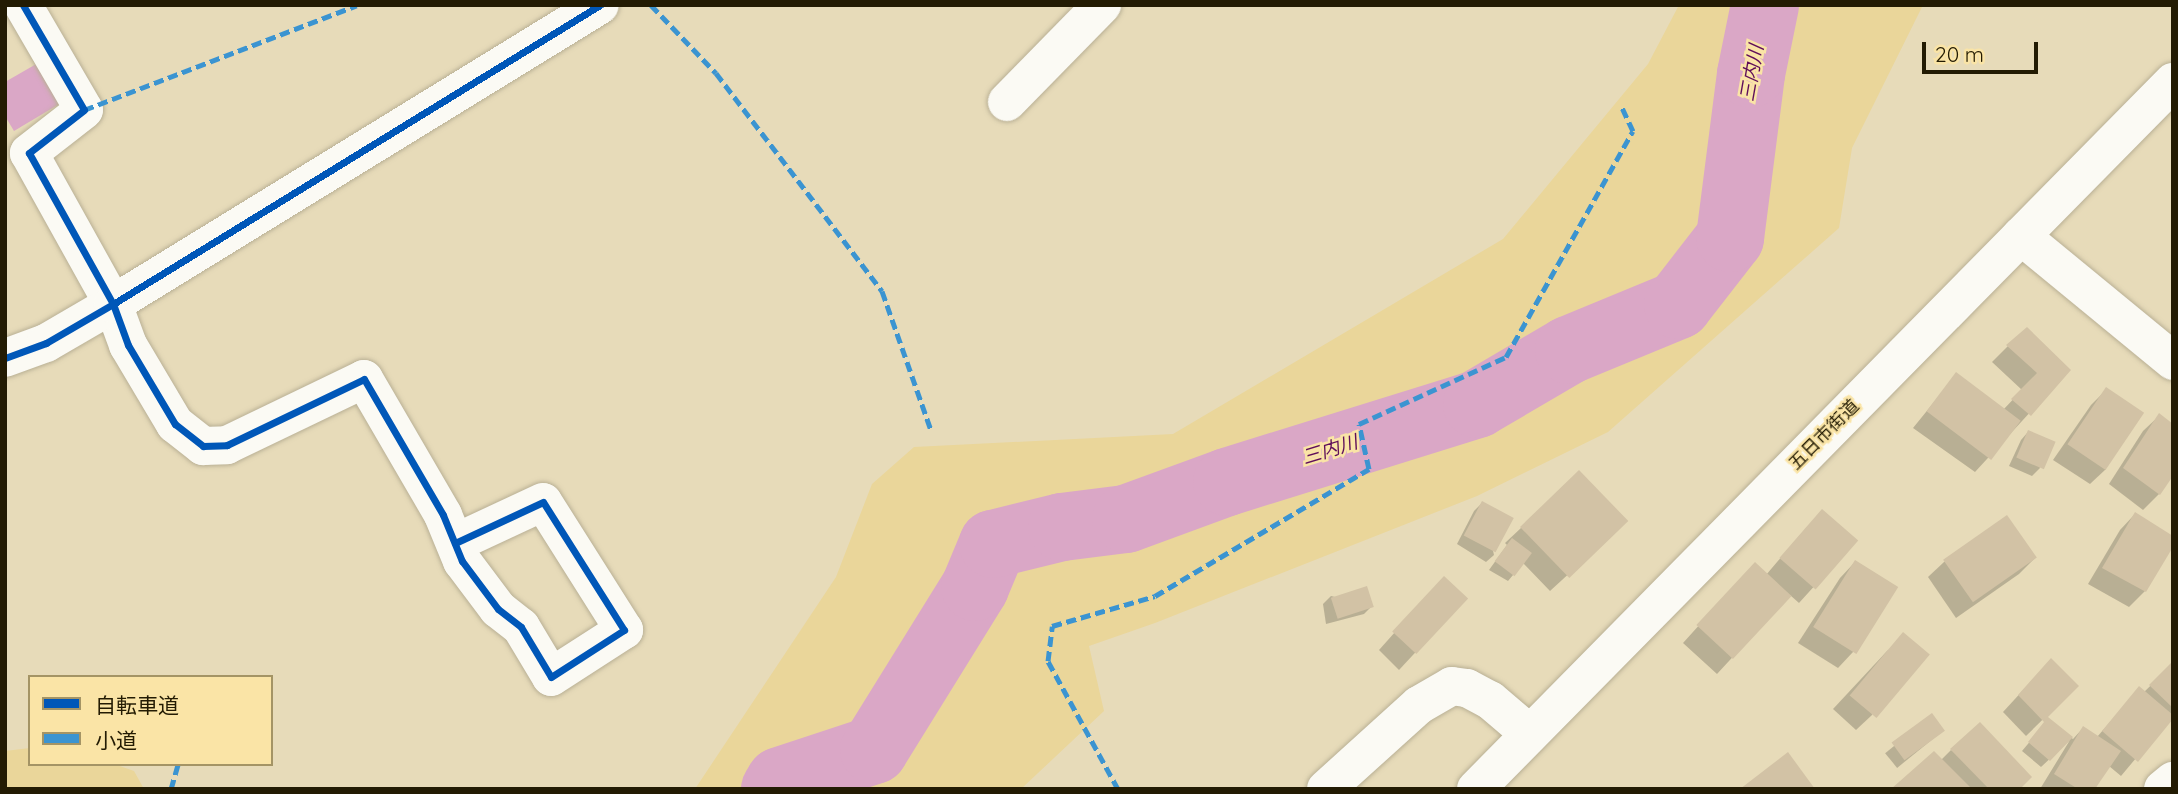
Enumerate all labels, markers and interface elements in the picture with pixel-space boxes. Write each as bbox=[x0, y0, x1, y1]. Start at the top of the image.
scale bar bbox=[1926, 28, 2042, 72]
text: 20 m bbox=[1935, 41, 1984, 67]
water label: 三内川 bbox=[1736, 43, 1768, 103]
street label: 五日市街道 bbox=[1785, 396, 1863, 474]
water label: 三内川 bbox=[1299, 431, 1361, 469]
legend bbox=[28, 675, 273, 766]
text: 自転車道 bbox=[95, 692, 179, 718]
text: 小道 bbox=[95, 727, 137, 753]

